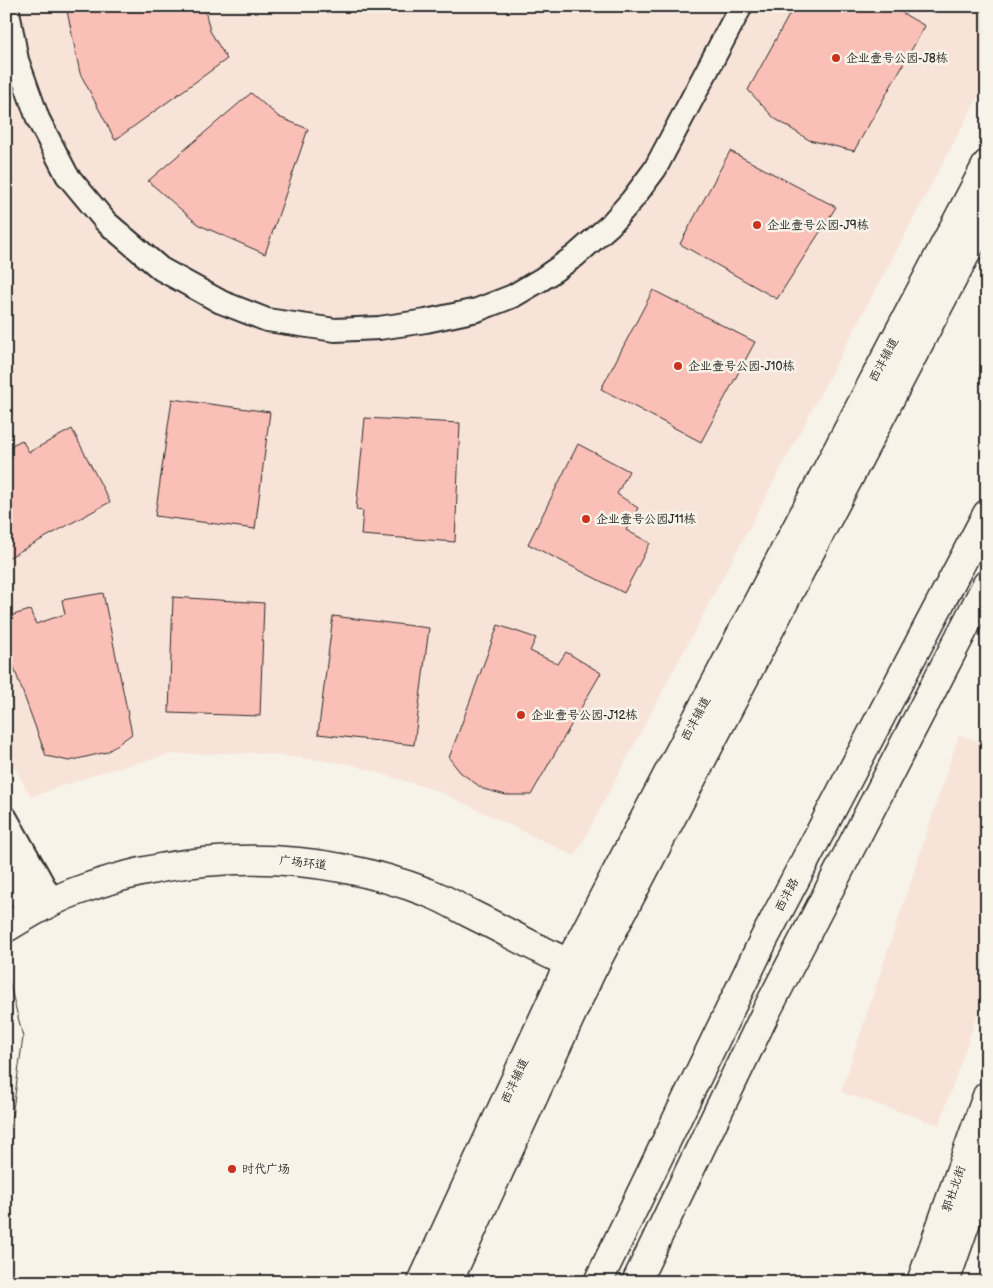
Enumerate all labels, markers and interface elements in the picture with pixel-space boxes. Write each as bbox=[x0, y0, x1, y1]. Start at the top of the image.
place label: 企业壹号公园-J8栋 bbox=[846, 51, 948, 66]
marker: 企业壹号公园-J8栋 bbox=[830, 52, 842, 64]
place label: 企业壹号公园-J9栋 bbox=[767, 218, 869, 233]
marker: 企业壹号公园-J9栋 bbox=[751, 219, 763, 231]
street label: 西沣辅道 bbox=[866, 335, 902, 385]
place label: 企业壹号公园-J10栋 bbox=[688, 359, 795, 374]
marker: 企业壹号公园-J10栋 bbox=[672, 360, 684, 372]
place label: 企业壹号公园J11栋 bbox=[596, 512, 696, 527]
marker: 企业壹号公园J11栋 bbox=[580, 513, 592, 525]
street label: 西沣辅道 bbox=[678, 694, 714, 744]
place label: 企业壹号公园-J12栋 bbox=[531, 708, 638, 723]
marker: 企业壹号公园-J12栋 bbox=[515, 709, 527, 721]
street label: 广场环道 bbox=[278, 853, 328, 873]
street label: 西沣路 bbox=[772, 876, 802, 914]
street label: 西沣辅道 bbox=[498, 1056, 532, 1106]
place label: 时代广场 bbox=[242, 1162, 290, 1177]
marker: 时代广场 bbox=[226, 1163, 238, 1175]
street label: 郭杜北街 bbox=[939, 1164, 969, 1214]

